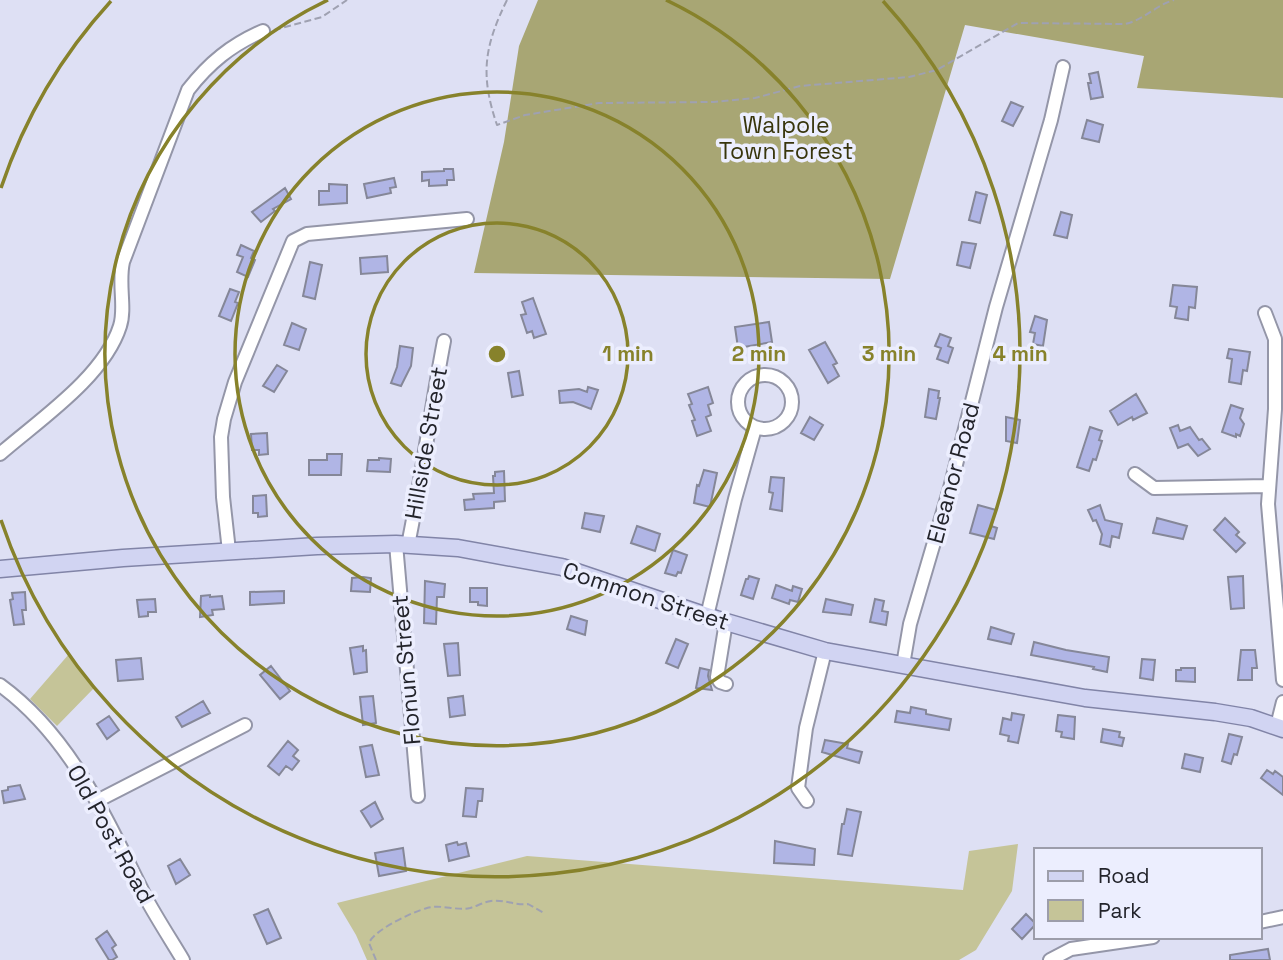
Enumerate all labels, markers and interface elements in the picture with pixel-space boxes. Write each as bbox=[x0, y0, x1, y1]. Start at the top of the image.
park label: Walpole Town Forest bbox=[719, 110, 853, 166]
text: 1 min bbox=[602, 340, 654, 367]
text: 2 min bbox=[732, 340, 786, 367]
text: 3 min bbox=[862, 340, 916, 367]
text: 4 min bbox=[992, 340, 1048, 367]
centre of rings bbox=[485, 342, 509, 366]
street label: Hillside Street bbox=[398, 364, 454, 522]
street label: Eleanor Road bbox=[920, 399, 986, 547]
street label: Common Street bbox=[559, 555, 733, 637]
street label: Flonun Street bbox=[384, 594, 428, 746]
street label: Old Post Road bbox=[60, 759, 162, 909]
legend bbox=[1034, 848, 1262, 939]
text: Road bbox=[1098, 862, 1150, 889]
text: Park bbox=[1098, 897, 1142, 924]

